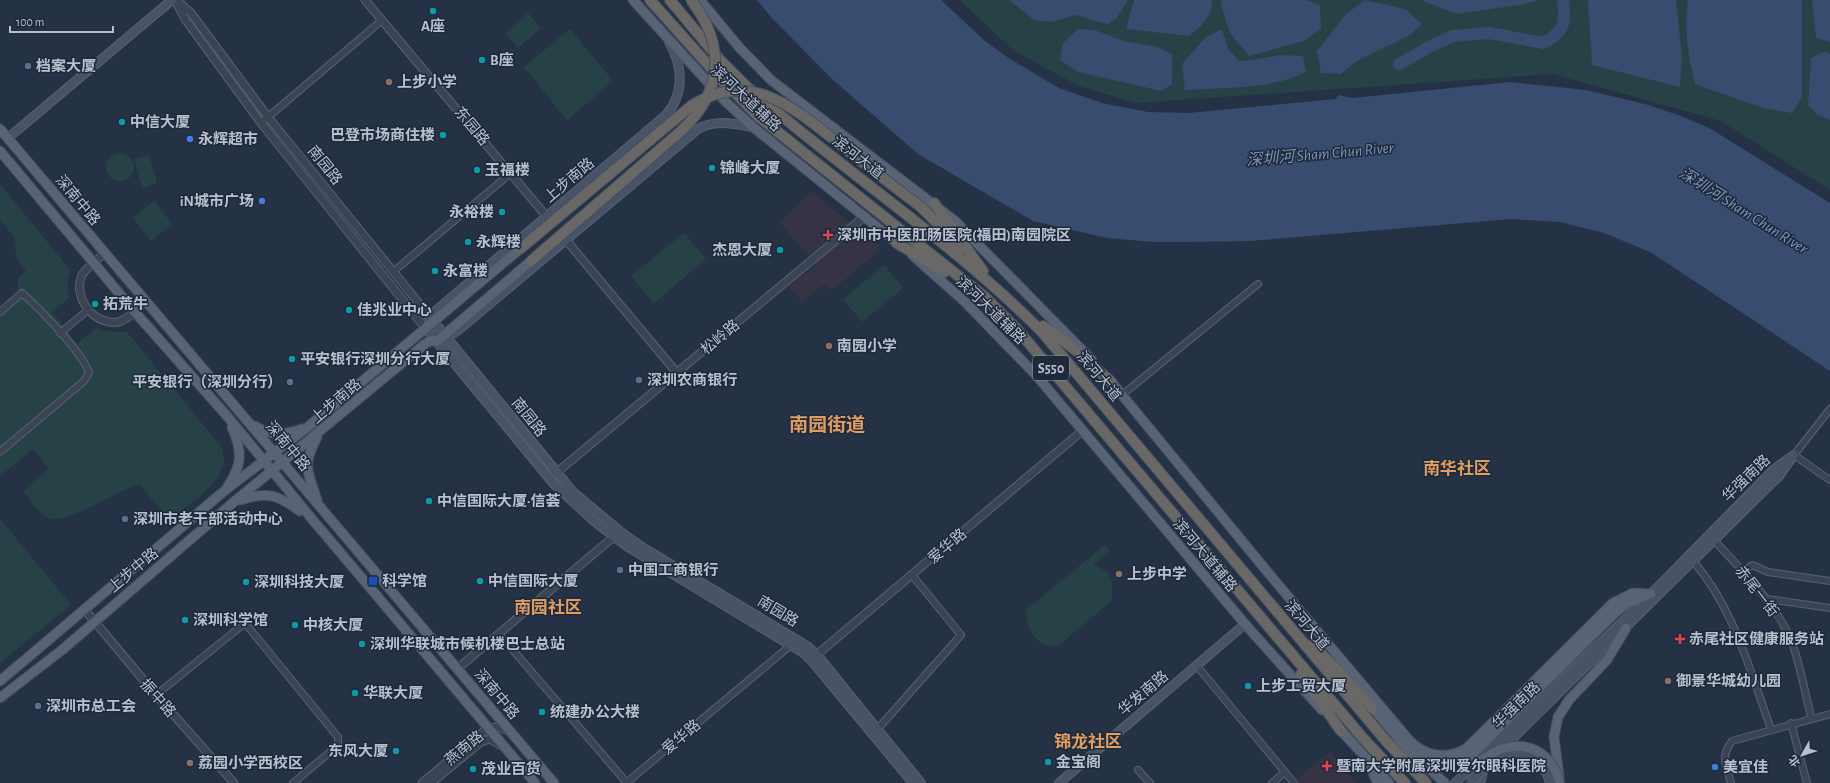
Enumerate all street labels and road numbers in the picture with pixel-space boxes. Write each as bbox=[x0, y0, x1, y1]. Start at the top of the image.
street label: 滨河大道辅路 bbox=[708, 61, 784, 135]
street label: 东园路 bbox=[451, 104, 493, 148]
street label: 滨河大道 bbox=[829, 132, 887, 182]
street label: 南园路 bbox=[305, 142, 345, 188]
street label: 上步南路 bbox=[541, 155, 597, 205]
street label: 深南中路 bbox=[53, 172, 103, 228]
street label: 滨河大道辅路 bbox=[953, 273, 1029, 347]
street label: 松岭路 bbox=[697, 316, 742, 358]
street label: 滨河大道 bbox=[1074, 348, 1124, 404]
road number: S550 bbox=[1033, 356, 1069, 380]
street label: 上步南路 bbox=[308, 376, 364, 426]
street label: 南园路 bbox=[509, 394, 549, 440]
street label: 深南中路 bbox=[263, 418, 313, 474]
street label: 华强南路 bbox=[1718, 451, 1773, 505]
street label: 滨河大道辅路 bbox=[1170, 515, 1240, 595]
street label: 爱华路 bbox=[924, 525, 969, 567]
street label: 上步中路 bbox=[105, 545, 161, 595]
street label: 赤尾一街 bbox=[1732, 562, 1782, 620]
street label: 南园路 bbox=[755, 593, 801, 629]
street label: 滨河大道 bbox=[1282, 597, 1332, 653]
street label: 深南中路 bbox=[472, 666, 522, 722]
street label: 华发南路 bbox=[1114, 667, 1171, 718]
street label: 振中路 bbox=[137, 676, 179, 720]
street label: 华强南路 bbox=[1488, 678, 1543, 732]
street label: 爱华路 bbox=[658, 716, 703, 758]
street label: 燕南路 bbox=[441, 728, 487, 768]

